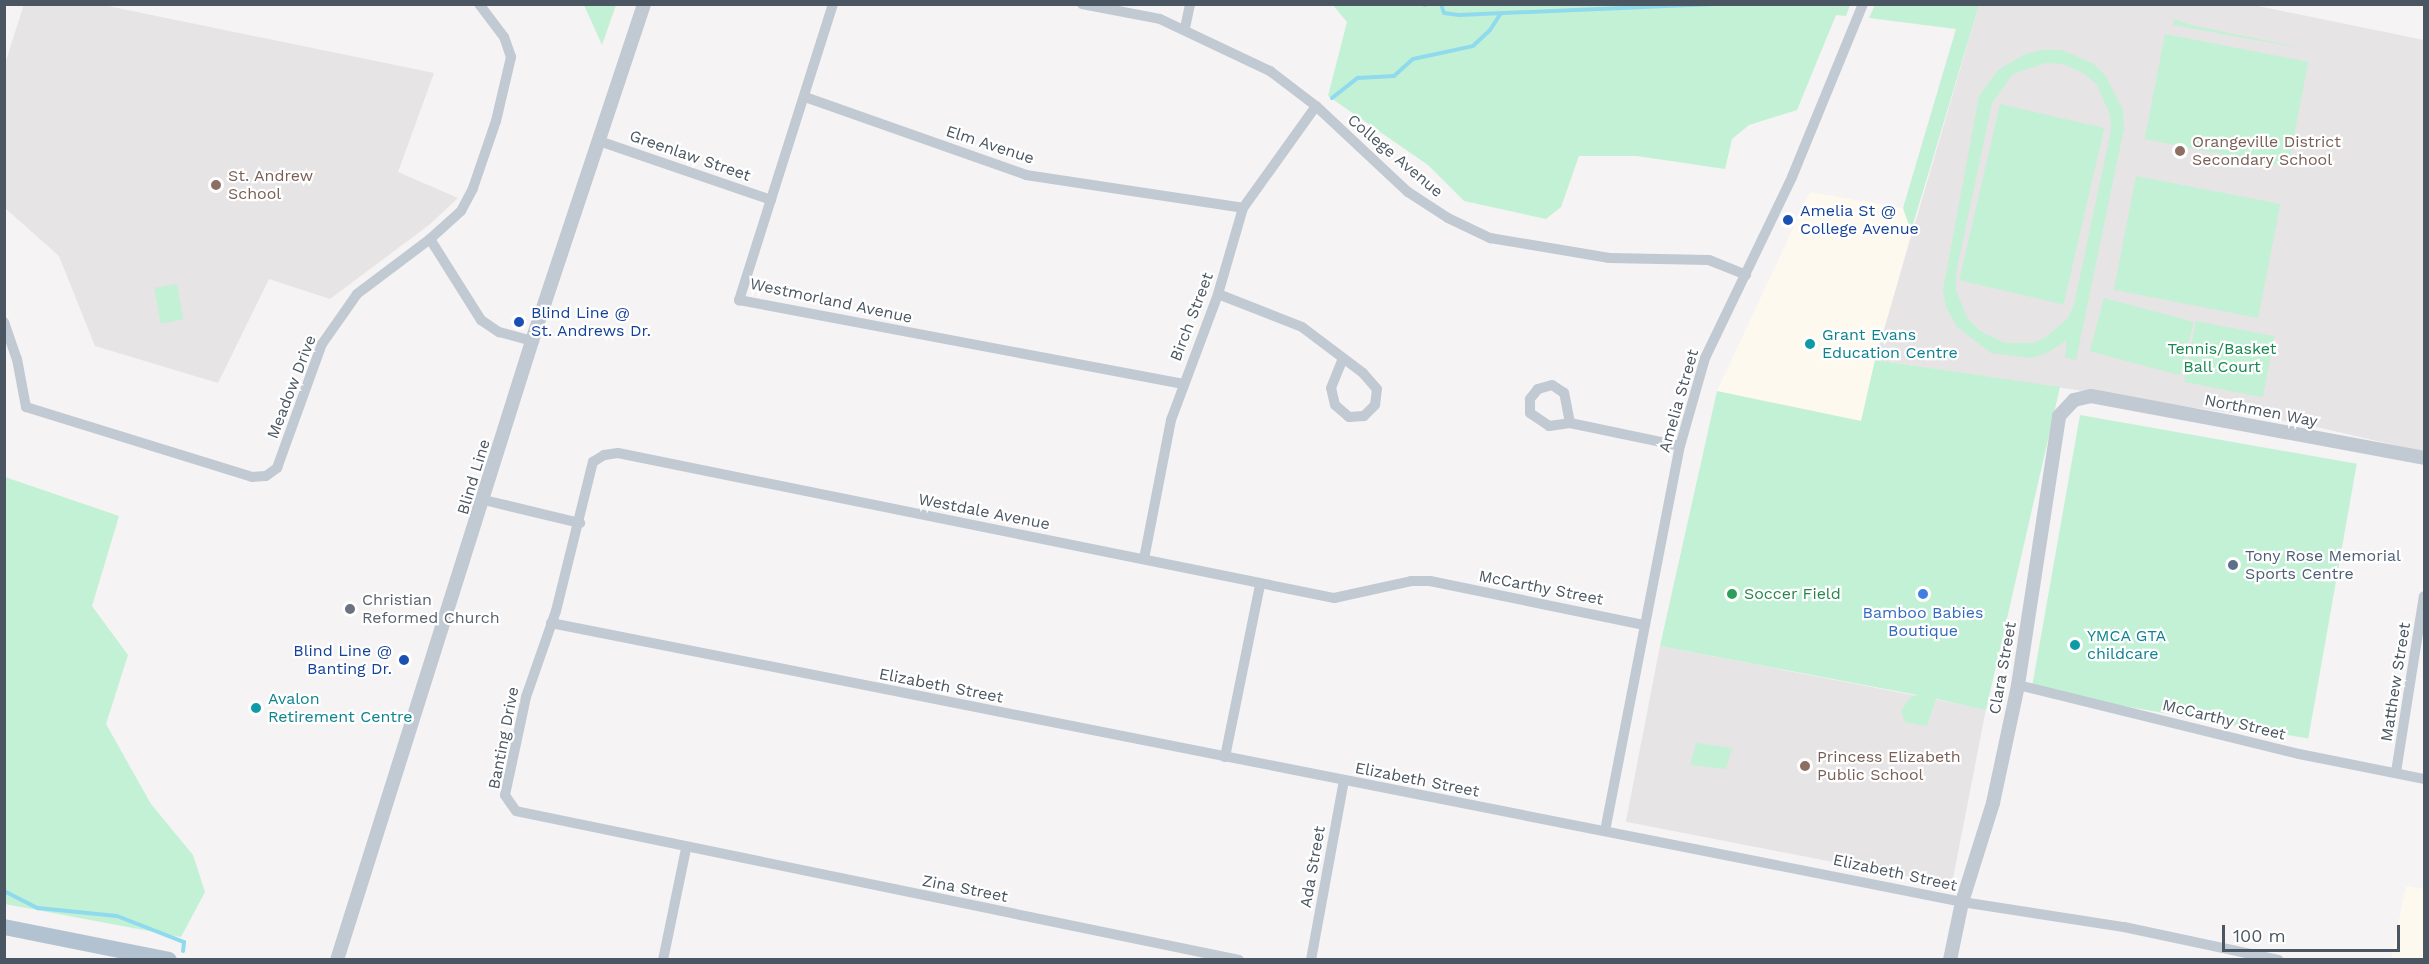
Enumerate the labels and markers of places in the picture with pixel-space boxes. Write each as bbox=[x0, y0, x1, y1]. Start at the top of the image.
place label: Orangeville District Secondary School bbox=[2192, 132, 2341, 170]
marker: Orangeville District Secondary School bbox=[2173, 144, 2187, 158]
place label: St. Andrew School bbox=[228, 166, 314, 204]
marker: St. Andrew School bbox=[209, 178, 223, 192]
place label: Amelia St @ College Avenue bbox=[1800, 201, 1919, 239]
marker: Amelia St @ College Avenue bbox=[1781, 213, 1795, 227]
place label: Blind Line @ St. Andrews Dr. bbox=[531, 303, 652, 341]
marker: Blind Line @ St. Andrews Dr. bbox=[512, 315, 526, 329]
place label: Grant Evans Education Centre bbox=[1822, 325, 1958, 363]
marker: Grant Evans Education Centre bbox=[1803, 337, 1817, 351]
place label: Tony Rose Memorial Sports Centre bbox=[2245, 546, 2401, 584]
marker: Tony Rose Memorial Sports Centre bbox=[2226, 558, 2240, 572]
place label: Soccer Field bbox=[1744, 584, 1841, 604]
marker: Soccer Field bbox=[1725, 587, 1739, 601]
marker: Bamboo Babies Boutique bbox=[1916, 587, 1930, 601]
place label: Christian Reformed Church bbox=[362, 590, 500, 628]
marker: Christian Reformed Church bbox=[343, 602, 357, 616]
place label: Bamboo Babies Boutique bbox=[1863, 603, 1983, 641]
place label: YMCA GTA childcare bbox=[2087, 626, 2167, 664]
marker: YMCA GTA childcare bbox=[2068, 638, 2082, 652]
place label: Blind Line @ Banting Dr. bbox=[293, 641, 392, 679]
marker: Blind Line @ Banting Dr. bbox=[397, 653, 411, 667]
place label: Avalon Retirement Centre bbox=[268, 689, 412, 727]
marker: Avalon Retirement Centre bbox=[249, 701, 263, 715]
place label: Princess Elizabeth Public School bbox=[1817, 747, 1961, 785]
marker: Princess Elizabeth Public School bbox=[1798, 759, 1812, 773]

